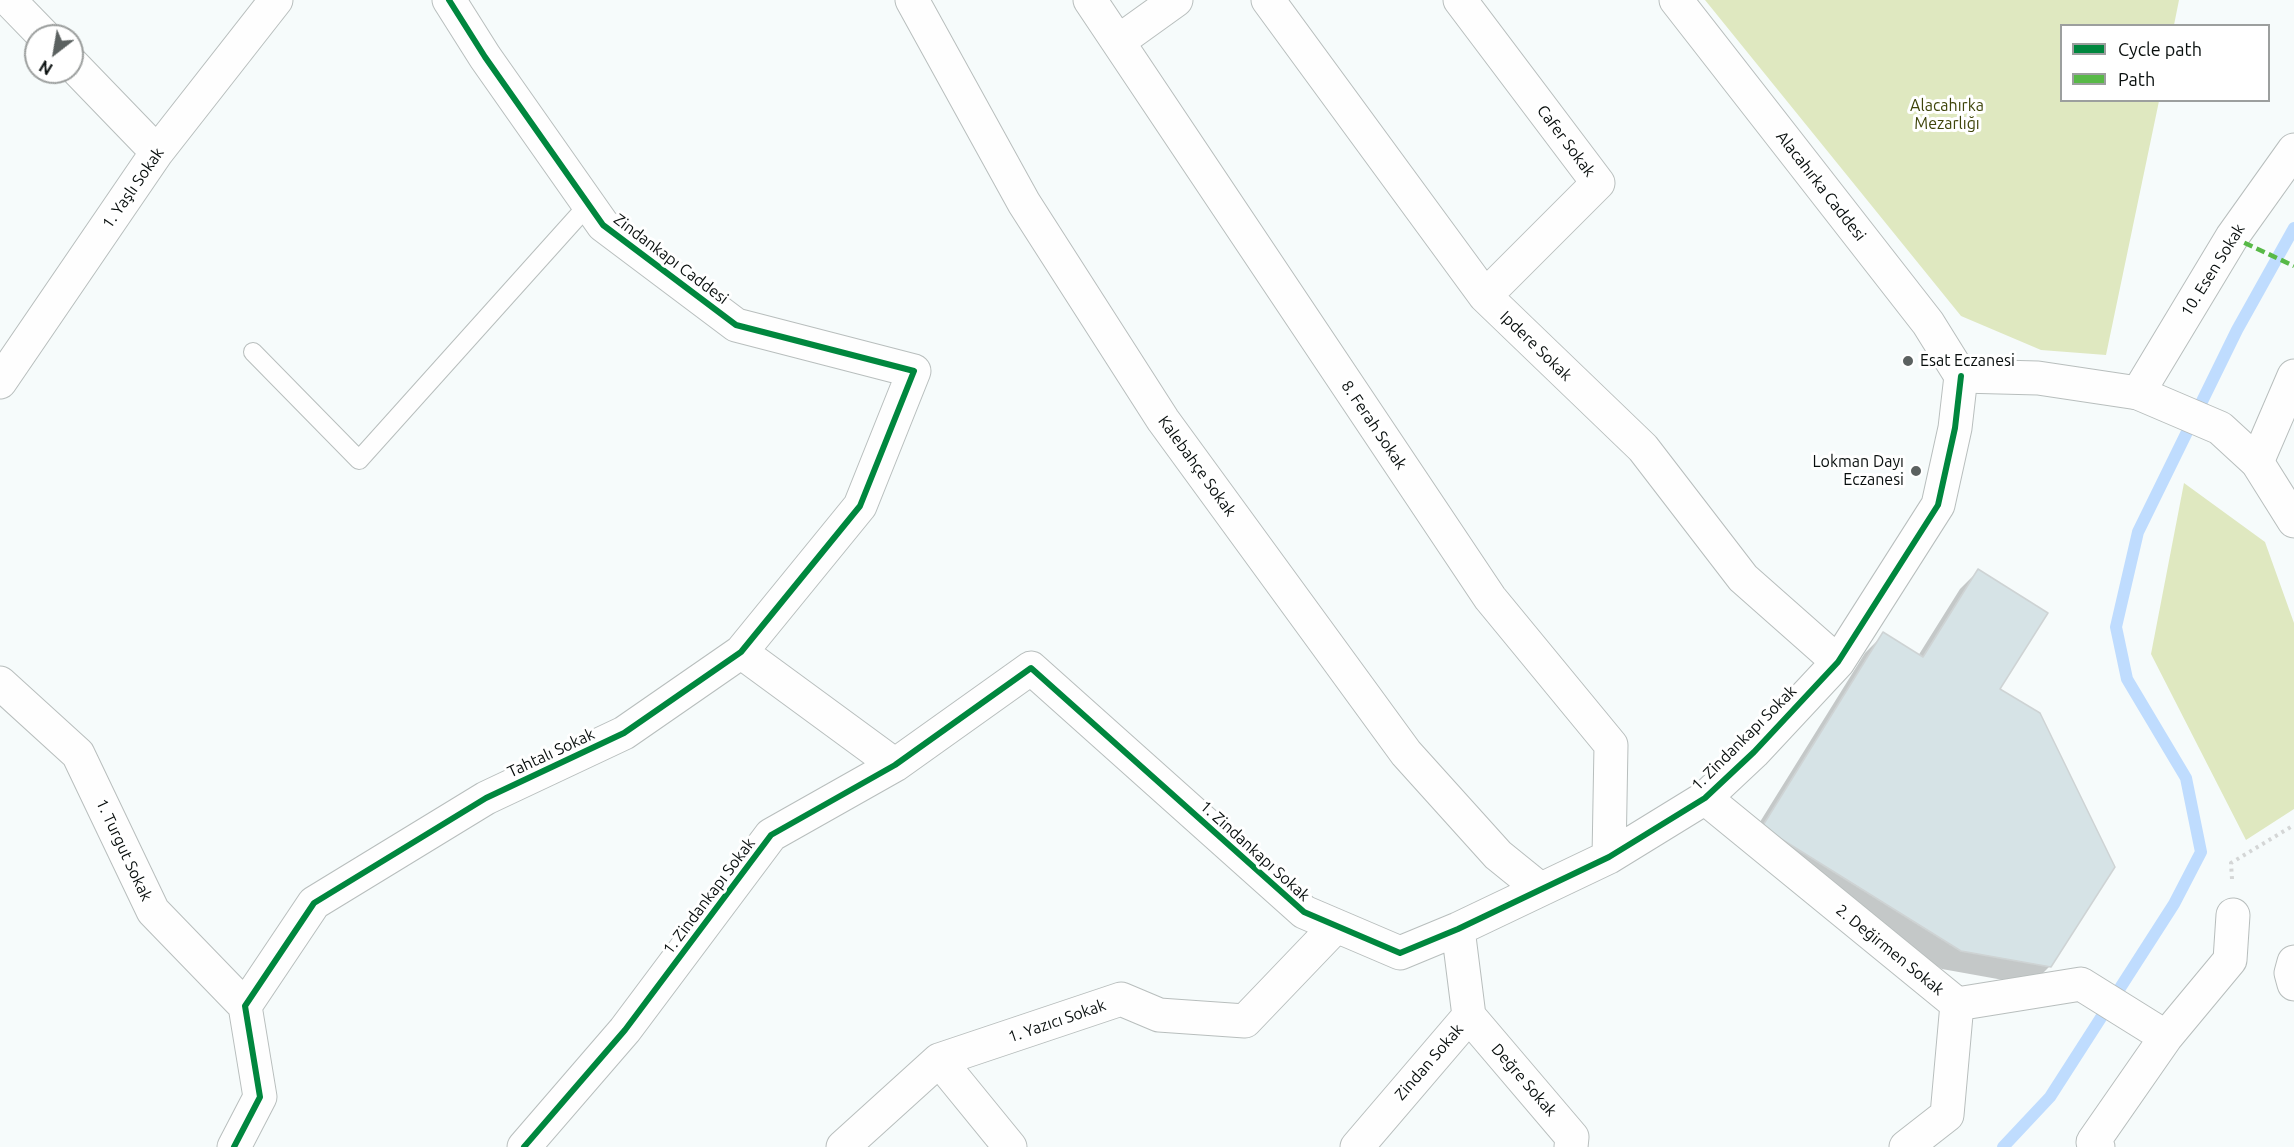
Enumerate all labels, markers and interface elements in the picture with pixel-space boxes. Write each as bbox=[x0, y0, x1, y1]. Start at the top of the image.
north arrow bbox=[24, 24, 84, 84]
legend bbox=[2060, 24, 2270, 102]
text: Cycle path bbox=[2118, 39, 2202, 59]
text: N bbox=[36, 57, 56, 79]
text: Path bbox=[2118, 69, 2155, 89]
park label: Alacahırka Mezarlığı bbox=[1910, 96, 1984, 134]
street label: Cafer Sokak bbox=[1533, 101, 1599, 181]
street label: Alacahırka Caddesi bbox=[1772, 127, 1870, 245]
street label: 1. Yaşlı Sokak bbox=[98, 144, 168, 232]
street label: Zindankapı Caddesi bbox=[610, 210, 732, 308]
street label: 10. Esen Sokak bbox=[2177, 220, 2249, 320]
street label: Ipdere Sokak bbox=[1496, 307, 1576, 385]
place label: Esat Eczanesi bbox=[1920, 351, 2015, 371]
marker: Esat Eczanesi bbox=[1901, 354, 1915, 368]
street label: 8. Ferah Sokak bbox=[1337, 377, 1411, 473]
street label: Kalebahçe Sokak bbox=[1154, 412, 1240, 520]
place label: Lokman Dayı Eczanesi bbox=[1812, 452, 1904, 490]
marker: Lokman Dayı Eczanesi bbox=[1909, 464, 1923, 478]
street label: 1. Zindankapı Sokak bbox=[1687, 681, 1801, 795]
street label: Tahtalı Sokak bbox=[504, 724, 598, 782]
street label: 1. Turgut Sokak bbox=[92, 796, 156, 904]
street label: 1. Zindankapı Sokak bbox=[1196, 797, 1314, 905]
street label: 1. Zindankapı Sokak bbox=[659, 834, 759, 958]
street label: 2. Değirmen Sokak bbox=[1832, 901, 1948, 999]
street label: 1. Yazıcı Sokak bbox=[1006, 995, 1108, 1047]
street label: Zindan Sokak bbox=[1391, 1020, 1467, 1104]
street label: Değre Sokak bbox=[1487, 1040, 1561, 1120]

